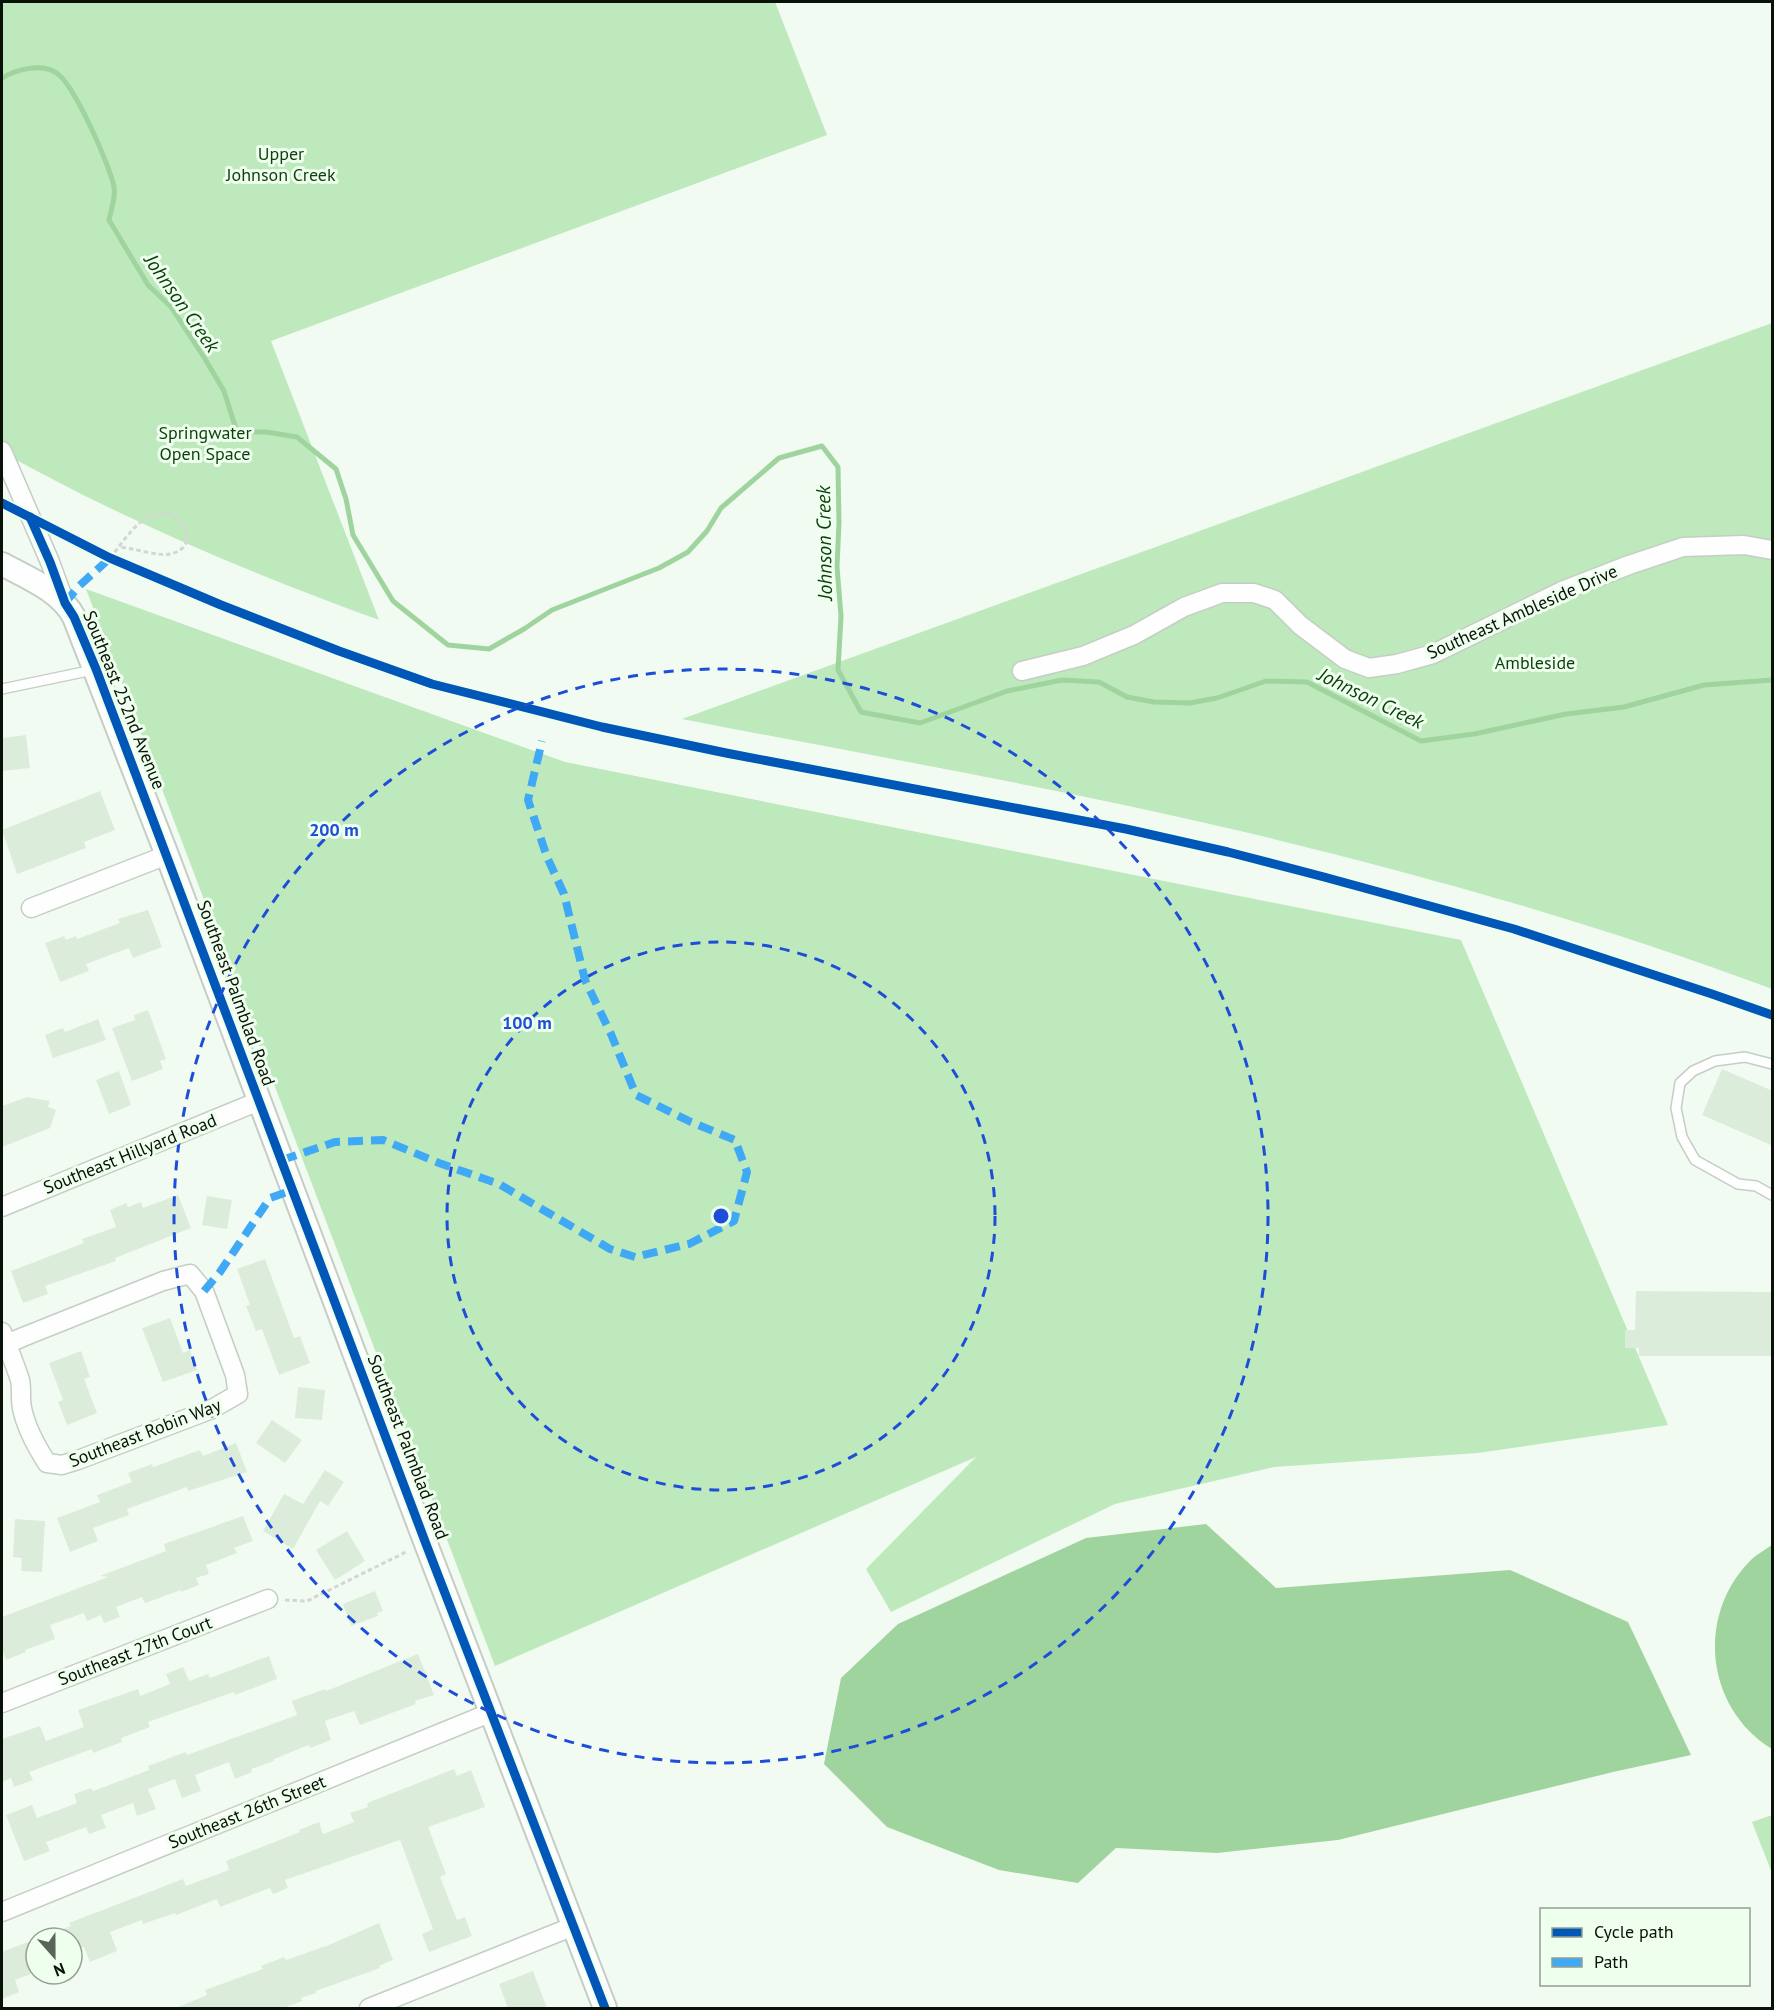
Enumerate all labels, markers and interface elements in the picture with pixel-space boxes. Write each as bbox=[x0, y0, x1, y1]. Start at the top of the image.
park label: Upper Johnson Creek bbox=[225, 142, 336, 186]
water label: Johnson Creek bbox=[137, 247, 226, 358]
park label: Springwater Open Space bbox=[158, 421, 252, 465]
water label: Johnson Creek bbox=[810, 484, 838, 602]
street label: Southeast Ambleside Drive bbox=[1423, 560, 1621, 664]
street label: Southeast 252nd Avenue bbox=[78, 607, 171, 793]
park label: Ambleside bbox=[1495, 652, 1575, 674]
water label: Johnson Creek bbox=[1312, 660, 1429, 735]
text: 200 m bbox=[309, 818, 359, 841]
street label: Southeast Palmblad Road bbox=[192, 897, 281, 1089]
text: 100 m bbox=[502, 1011, 552, 1034]
street label: Southeast Hillyard Road bbox=[40, 1108, 220, 1199]
centre of rings bbox=[711, 1206, 731, 1226]
street label: Southeast Palmblad Road bbox=[363, 1351, 454, 1543]
street label: Southeast Robin Way bbox=[65, 1393, 225, 1472]
street label: Southeast 27th Court bbox=[55, 1611, 215, 1690]
street label: Southeast 26th Street bbox=[165, 1769, 329, 1854]
legend bbox=[1540, 1908, 1750, 1986]
text: Cycle path bbox=[1594, 1920, 1674, 1943]
north arrow bbox=[24, 1926, 84, 1986]
text: Path bbox=[1594, 1950, 1628, 1973]
text: N bbox=[51, 1959, 68, 1981]

